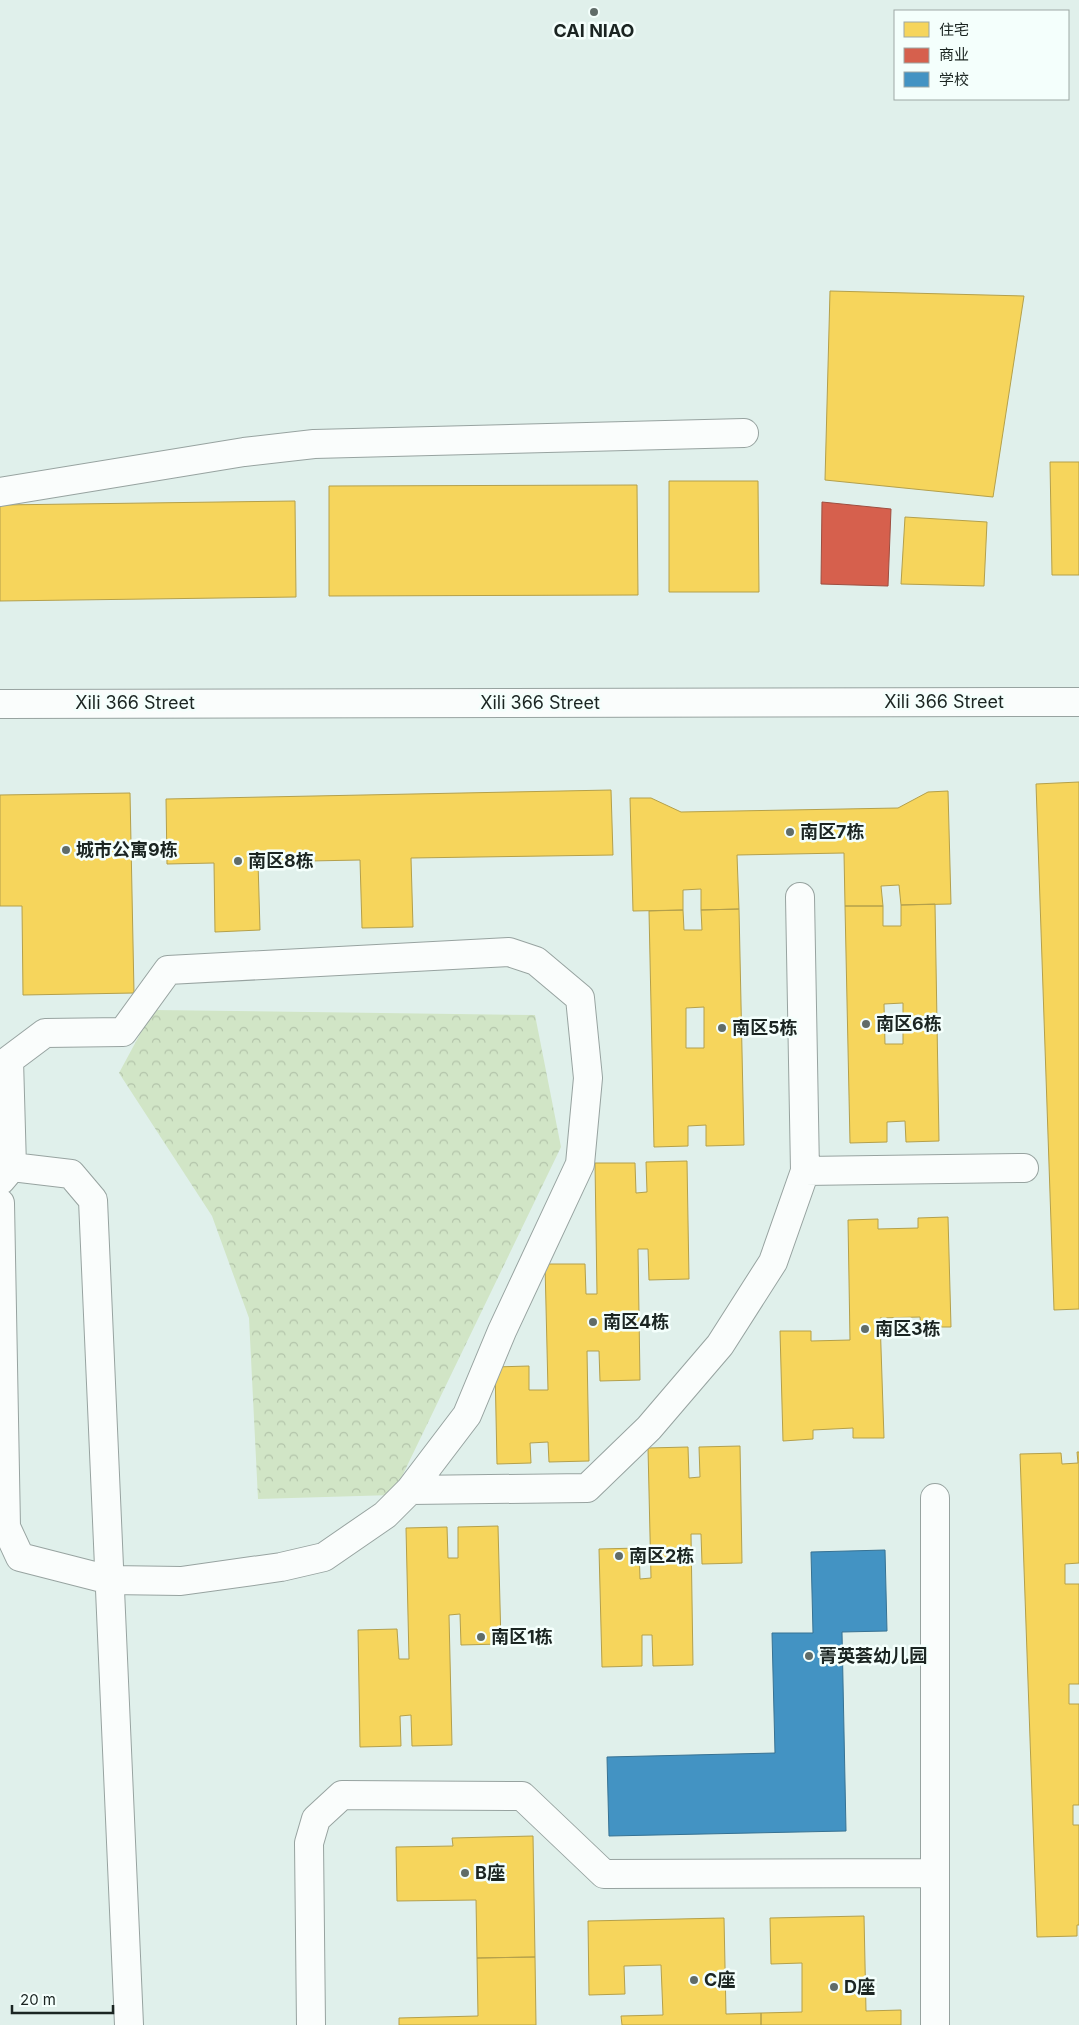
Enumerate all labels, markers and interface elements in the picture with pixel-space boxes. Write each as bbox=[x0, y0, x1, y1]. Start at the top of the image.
marker: CAI NIAO bbox=[588, 6, 600, 18]
legend bbox=[894, 10, 1069, 100]
place label: CAI NIAO bbox=[554, 20, 635, 41]
text: 住宅 bbox=[939, 20, 969, 39]
text: 商业 bbox=[939, 45, 969, 64]
text: 学校 bbox=[939, 70, 969, 89]
street label: Xili 366 Street bbox=[884, 691, 1004, 712]
street label: Xili 366 Street bbox=[75, 692, 195, 713]
street label: Xili 366 Street bbox=[480, 692, 600, 713]
place label: 南区7栋 bbox=[800, 821, 864, 842]
marker: 南区7栋 bbox=[784, 826, 796, 838]
place label: 城市公寓9栋 bbox=[76, 839, 178, 860]
marker: 城市公寓9栋 bbox=[60, 844, 72, 856]
place label: 南区8栋 bbox=[248, 850, 314, 871]
marker: 南区8栋 bbox=[232, 855, 244, 867]
place label: 南区6栋 bbox=[876, 1013, 942, 1034]
place label: 南区5栋 bbox=[732, 1017, 798, 1038]
marker: 南区6栋 bbox=[860, 1018, 872, 1030]
marker: 南区5栋 bbox=[716, 1022, 728, 1034]
place label: 南区4栋 bbox=[603, 1311, 669, 1332]
marker: 南区4栋 bbox=[587, 1316, 599, 1328]
place label: 南区3栋 bbox=[875, 1318, 941, 1339]
marker: 南区3栋 bbox=[859, 1323, 871, 1335]
place label: 南区2栋 bbox=[629, 1545, 694, 1566]
marker: 南区2栋 bbox=[613, 1550, 625, 1562]
place label: 南区1栋 bbox=[491, 1626, 553, 1647]
marker: 南区1栋 bbox=[475, 1631, 487, 1643]
place label: 菁英荟幼儿园 bbox=[819, 1645, 927, 1666]
marker: 菁英荟幼儿园 bbox=[803, 1650, 815, 1662]
place label: B座 bbox=[475, 1862, 505, 1883]
marker: B座 bbox=[459, 1867, 471, 1879]
place label: C座 bbox=[704, 1969, 735, 1990]
marker: C座 bbox=[688, 1974, 700, 1986]
place label: D座 bbox=[844, 1976, 875, 1997]
marker: D座 bbox=[828, 1981, 840, 1993]
scale bar bbox=[12, 1982, 114, 2014]
text: 20 m bbox=[20, 1990, 56, 2009]

